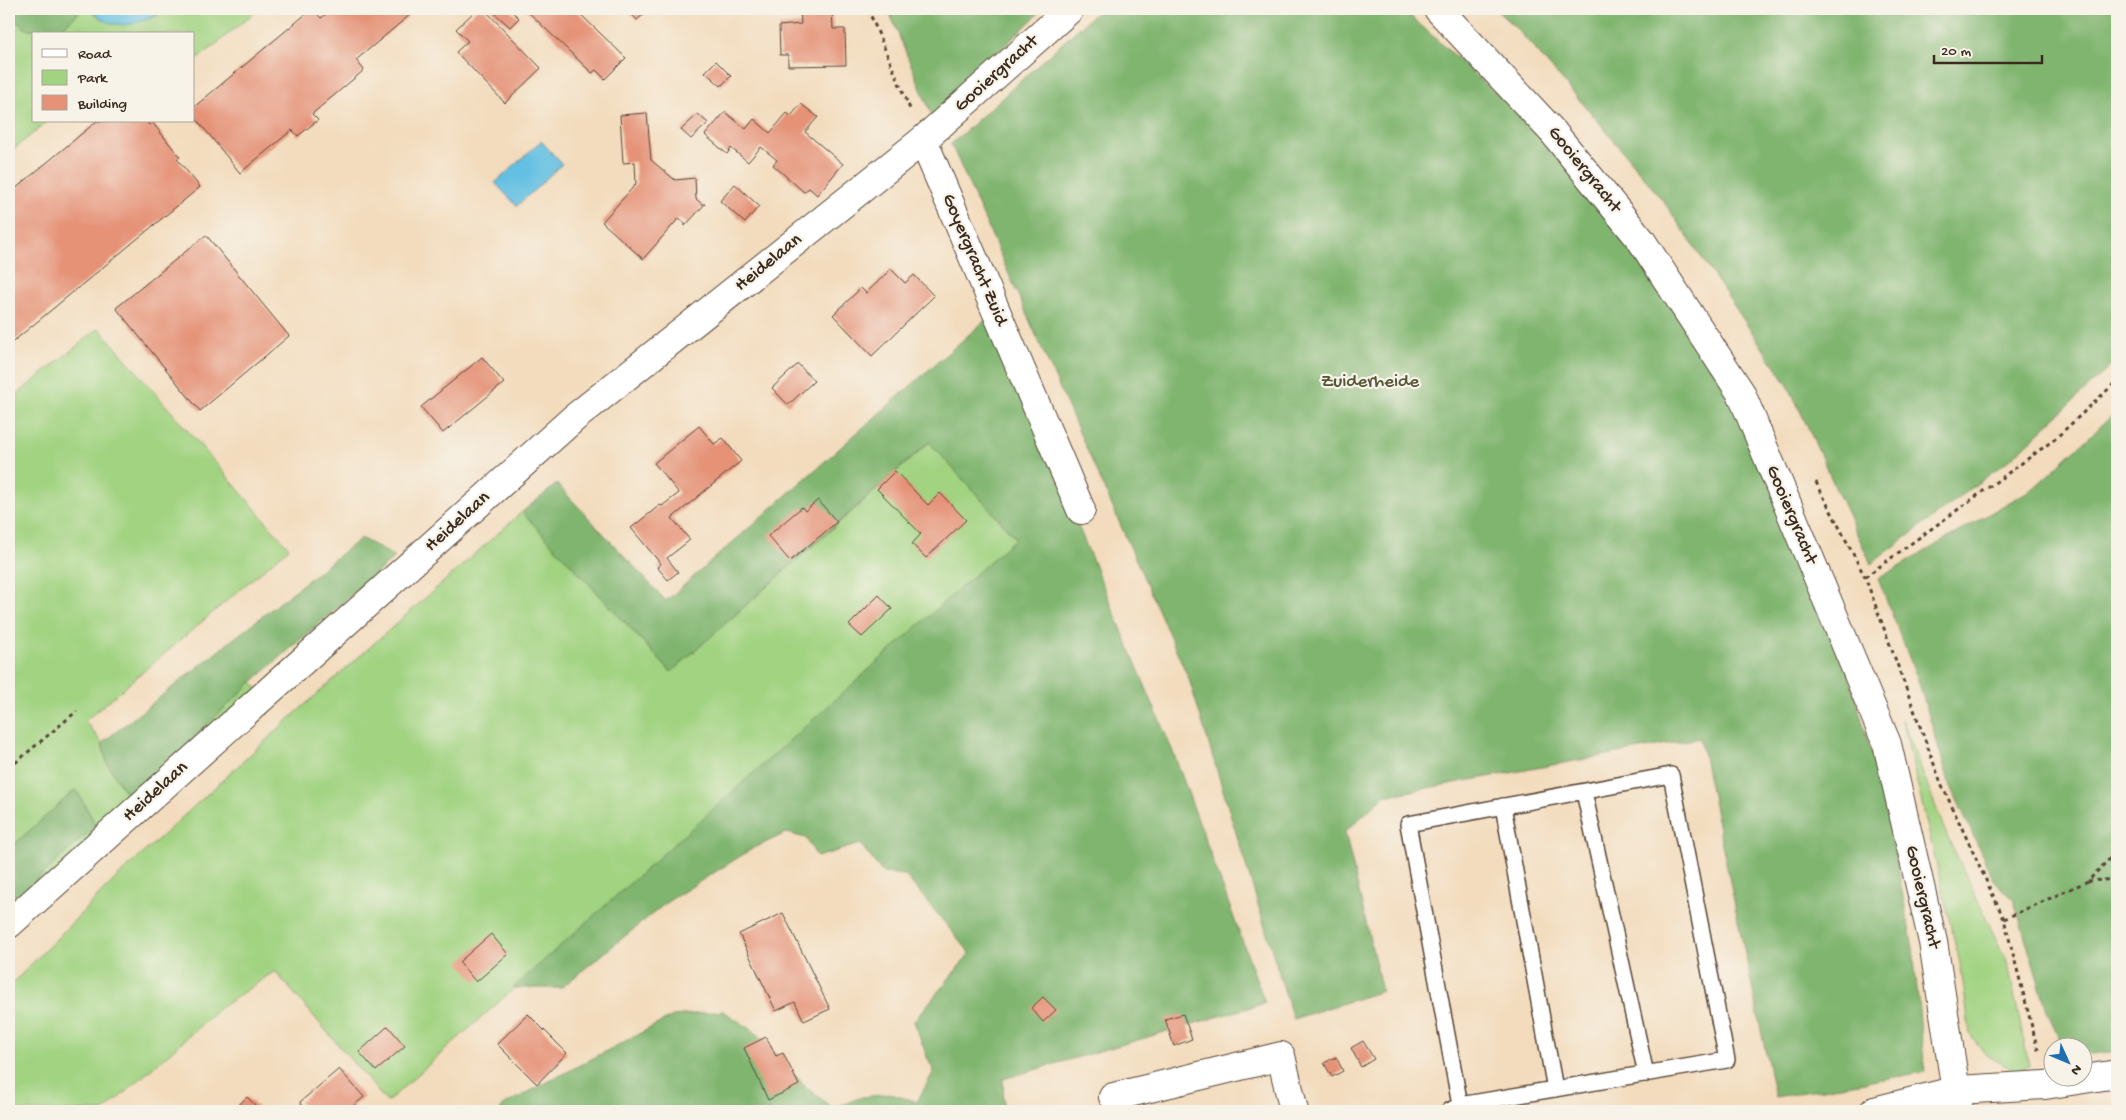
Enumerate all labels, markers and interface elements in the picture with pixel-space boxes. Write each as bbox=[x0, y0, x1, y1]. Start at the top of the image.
street label: Gooiergracht bbox=[950, 29, 1045, 118]
legend bbox=[32, 32, 195, 122]
scale bar bbox=[1934, 32, 2041, 64]
text: 20 m bbox=[1941, 43, 1971, 61]
text: Road bbox=[78, 46, 112, 64]
text: Park bbox=[77, 70, 108, 88]
text: Building bbox=[77, 96, 127, 114]
street label: Gooiergracht bbox=[1542, 122, 1627, 220]
street label: Goyergracht Zuid bbox=[936, 191, 1013, 331]
street label: Heidelaan bbox=[731, 229, 807, 297]
park label: Zuiderheide bbox=[1321, 371, 1419, 394]
street label: Gooiergracht bbox=[1760, 462, 1823, 570]
street label: Heidelaan bbox=[421, 487, 495, 557]
street label: Heidelaan bbox=[119, 757, 193, 827]
street label: Gooiergracht bbox=[1899, 843, 1946, 953]
north arrow bbox=[2044, 1038, 2094, 1088]
text: N bbox=[2066, 1060, 2085, 1078]

